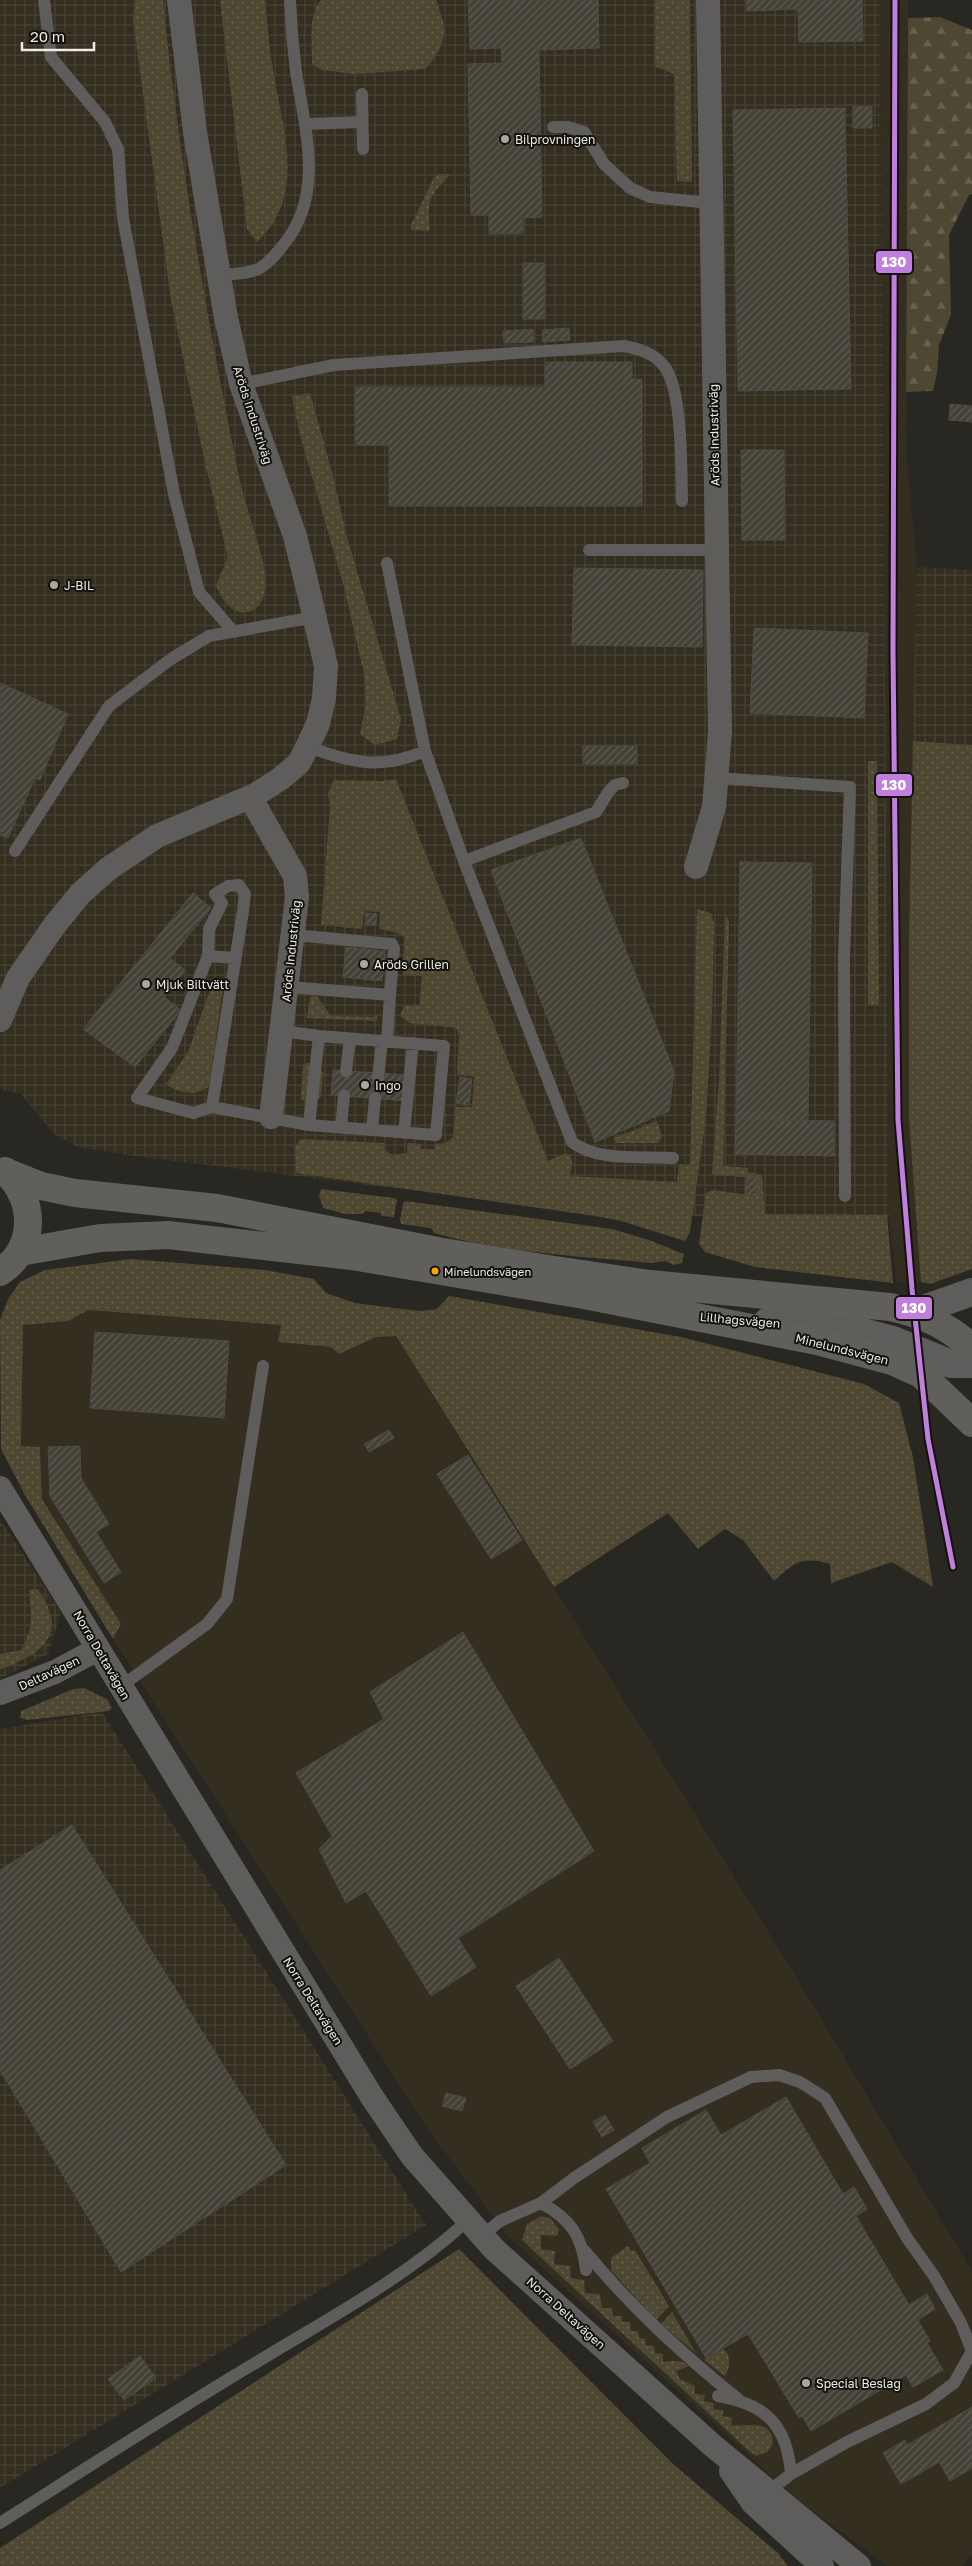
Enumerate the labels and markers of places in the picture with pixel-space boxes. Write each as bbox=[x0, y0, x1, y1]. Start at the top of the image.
place label: Bilprovningen bbox=[515, 132, 595, 147]
marker: Bilprovningen bbox=[499, 133, 511, 145]
place label: J-BIL bbox=[64, 578, 94, 593]
marker: J-BIL bbox=[48, 579, 60, 591]
place label: Aröds Grillen bbox=[374, 957, 449, 972]
marker: Aröds Grillen bbox=[358, 958, 370, 970]
place label: Mjuk Biltvätt bbox=[156, 977, 229, 992]
marker: Mjuk Biltvätt bbox=[140, 978, 152, 990]
place label: Ingo bbox=[375, 1078, 401, 1093]
marker: Ingo bbox=[359, 1079, 371, 1091]
place label: Minelundsvägen bbox=[444, 1265, 531, 1278]
marker: Minelundsvägen bbox=[430, 1266, 440, 1276]
place label: Special Beslag bbox=[816, 2376, 901, 2391]
marker: Special Beslag bbox=[800, 2377, 812, 2389]

